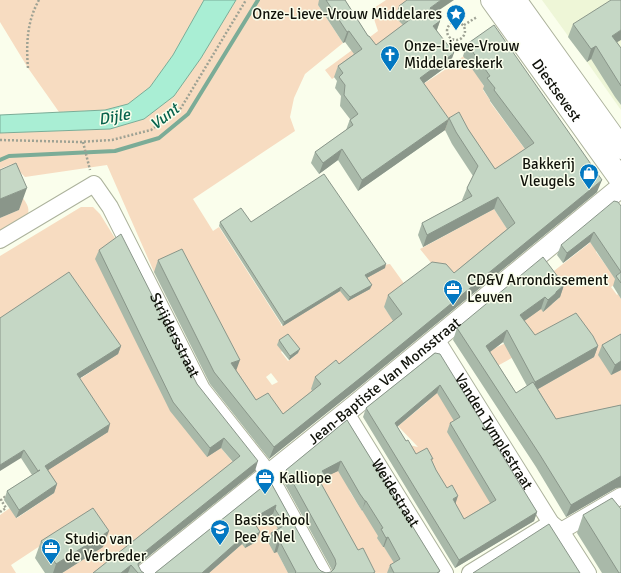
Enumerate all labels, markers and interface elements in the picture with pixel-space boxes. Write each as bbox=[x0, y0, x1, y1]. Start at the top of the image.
place icon: Onze-Lieve-Vrouw Middelares bbox=[445, 3, 467, 31]
place label: Onze-Lieve-Vrouw Middelares bbox=[252, 5, 442, 23]
place label: Onze-Lieve-Vrouw Middelareskerk bbox=[404, 37, 520, 72]
church icon: Onze-Lieve-Vrouw Middelareskerk bbox=[379, 44, 401, 72]
street label: Diestsevest bbox=[528, 55, 585, 125]
water label: Vunt bbox=[146, 98, 185, 134]
water label: Dijle bbox=[97, 104, 132, 130]
place label: Bakkerij Vleugels bbox=[520, 155, 575, 190]
shop icon: Bakkerij Vleugels bbox=[578, 162, 600, 190]
place label: CD&V Arrondissement Leuven bbox=[467, 271, 608, 306]
office icon: CD&V Arrondissement Leuven bbox=[442, 278, 464, 306]
street label: Strijdersstraat bbox=[146, 290, 204, 381]
street label: Jean-Baptiste Van Monsstraat bbox=[304, 313, 464, 448]
street label: Vanden Tymplestraat bbox=[451, 370, 537, 493]
street label: Weidestraat bbox=[368, 456, 423, 530]
office icon: Kalliope bbox=[254, 467, 276, 495]
place label: Kalliope bbox=[279, 469, 331, 487]
place label: Basisschool Pee & Nel bbox=[234, 511, 310, 546]
school or university icon: Basisschool Pee & Nel bbox=[209, 518, 231, 546]
place label: Studio van de Verbreder bbox=[65, 530, 147, 565]
office icon: Studio van de Verbreder bbox=[40, 537, 62, 565]

